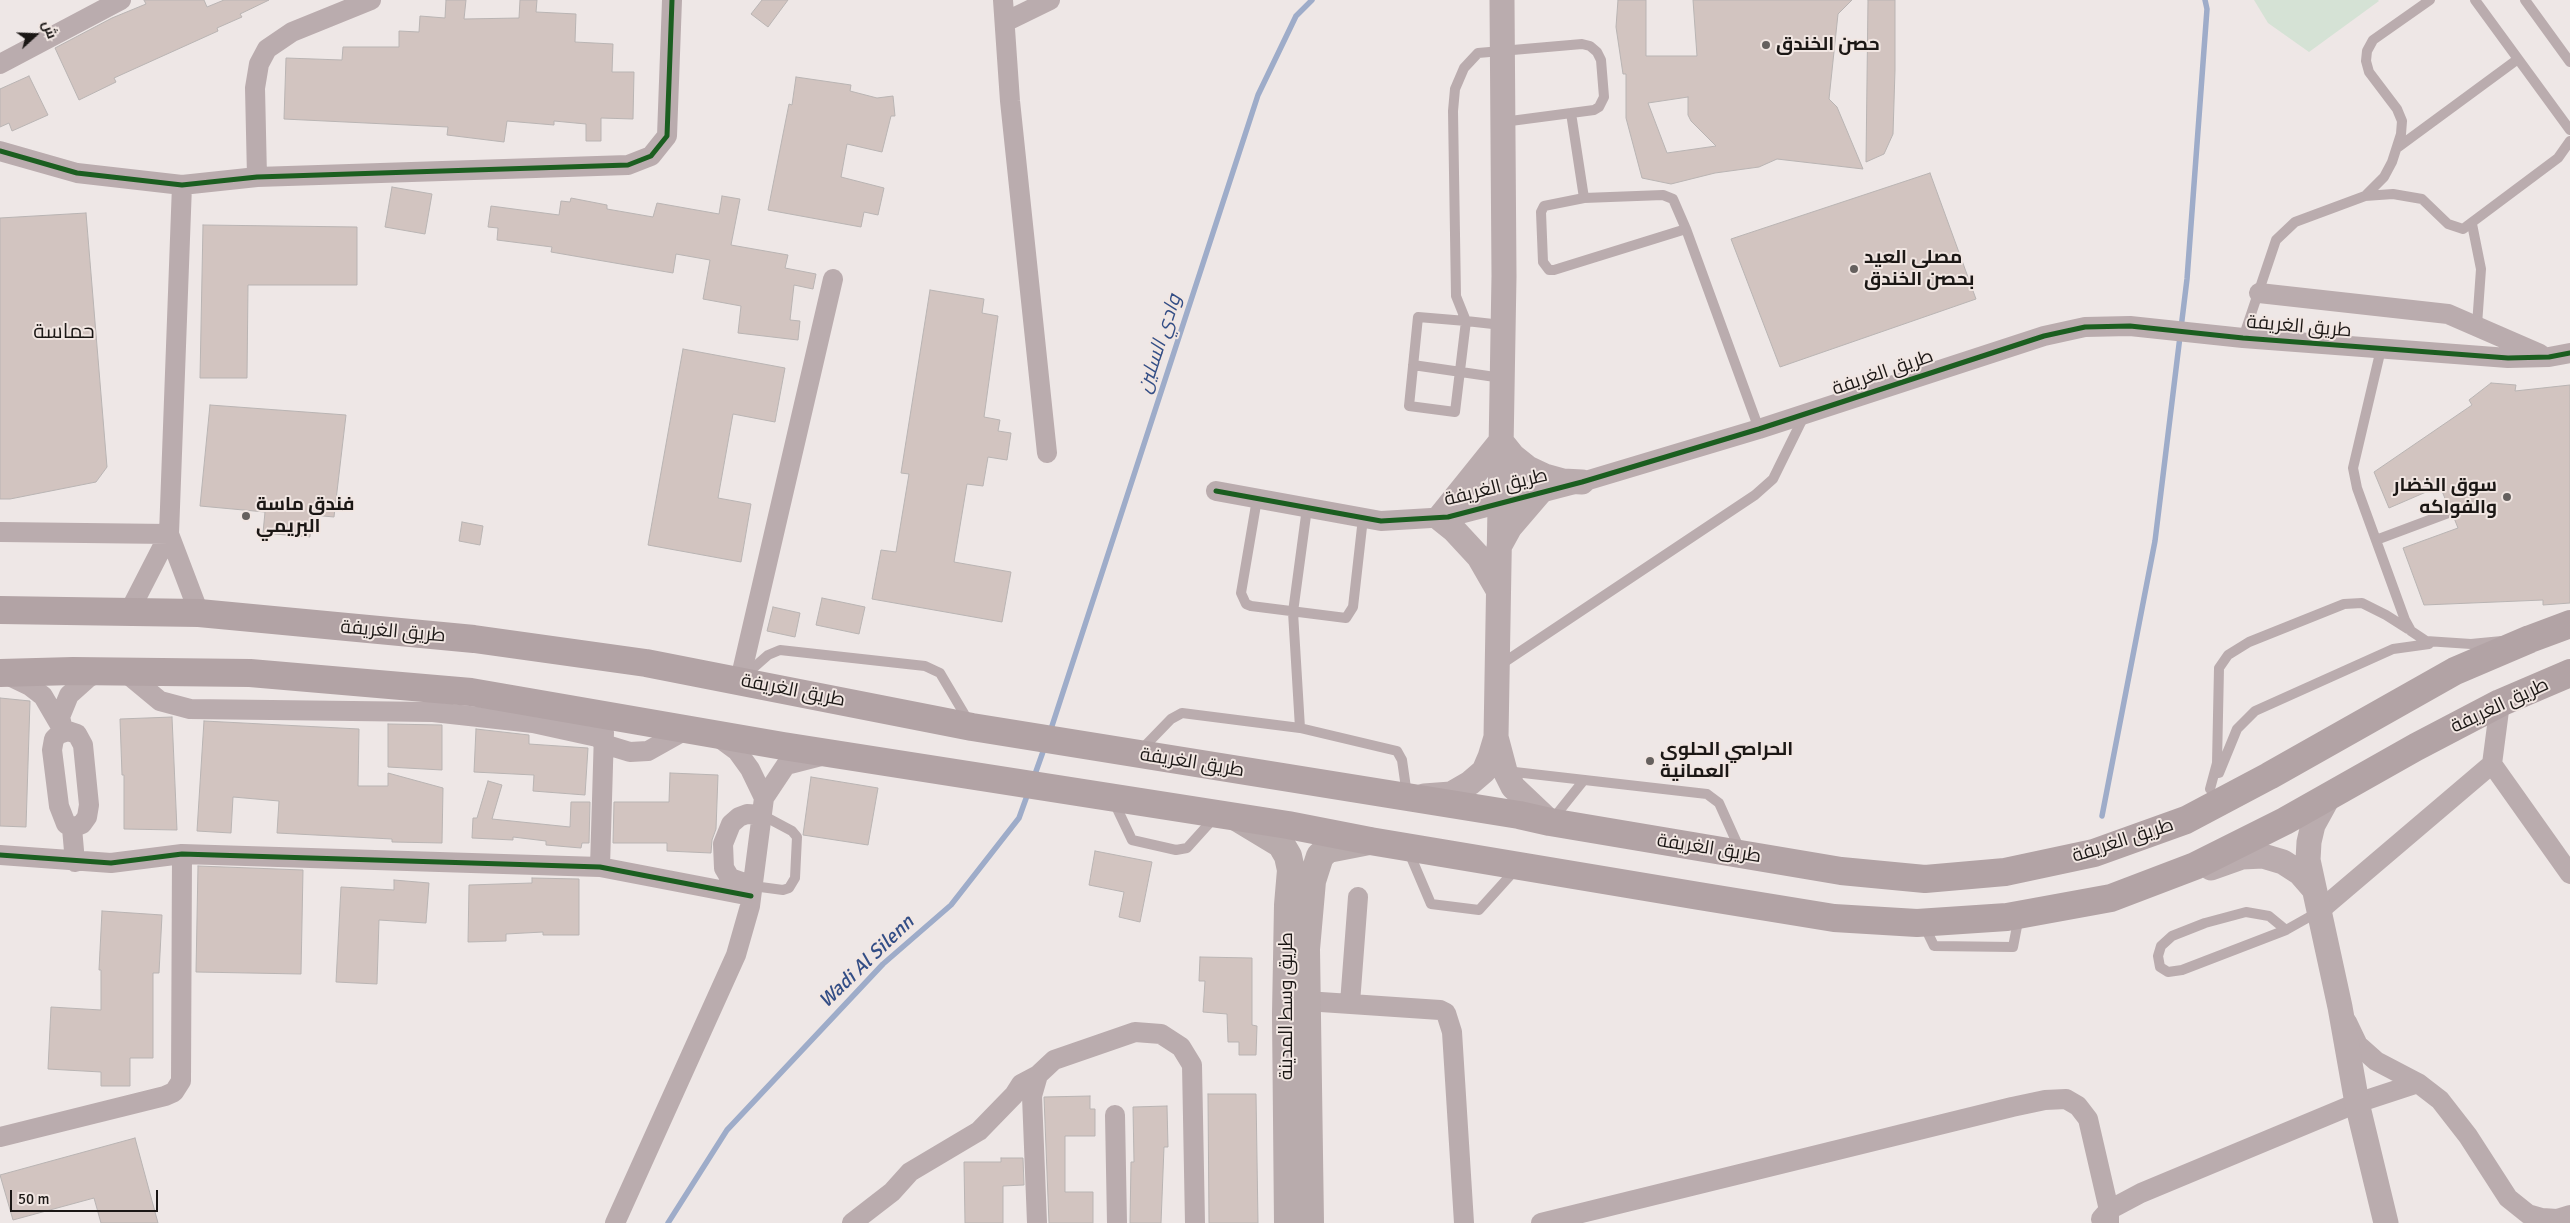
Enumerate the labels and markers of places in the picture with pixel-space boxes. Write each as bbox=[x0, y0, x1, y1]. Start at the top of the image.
place label: حصن الخندق bbox=[1776, 34, 1880, 56]
marker: حصن الخندق bbox=[1760, 39, 1772, 51]
place label: مصلى العيد بحصن الخندق bbox=[1864, 247, 1974, 291]
marker: مصلى العيد بحصن الخندق bbox=[1848, 263, 1860, 275]
place label: سوق الخضار والفواكه bbox=[2393, 475, 2497, 519]
marker: سوق الخضار والفواكه bbox=[2501, 491, 2513, 503]
place label: فندق ماسة البريمي bbox=[256, 494, 354, 538]
marker: فندق ماسة البريمي bbox=[240, 510, 252, 522]
place label: الحراصي الحلوى العمانية bbox=[1660, 739, 1793, 783]
marker: الحراصي الحلوى العمانية bbox=[1644, 755, 1656, 767]

